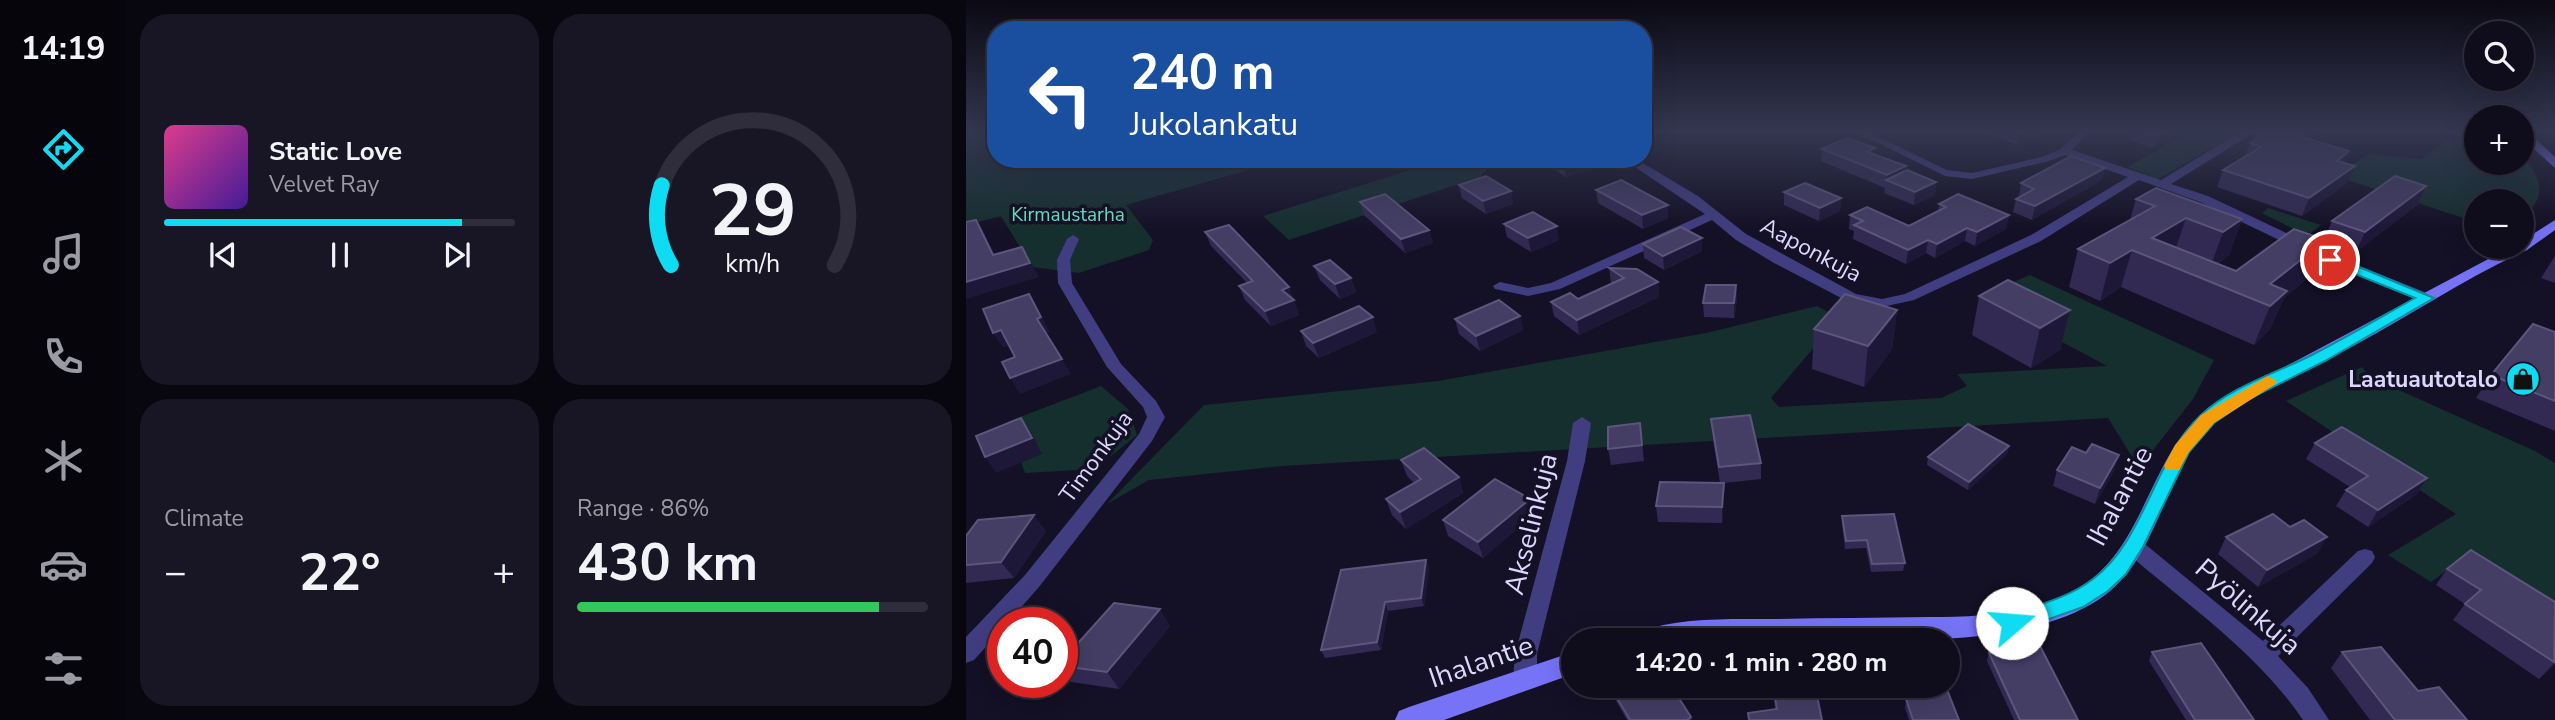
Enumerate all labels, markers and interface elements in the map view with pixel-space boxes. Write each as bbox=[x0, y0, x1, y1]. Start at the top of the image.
map controls bbox=[2464, 21, 2534, 259]
button: search bbox=[2464, 21, 2534, 91]
text: 14:19 bbox=[21, 27, 105, 70]
text: 240 m bbox=[1130, 39, 1274, 106]
icon: left bbox=[1015, 49, 1106, 140]
text: Jukolankatu bbox=[1130, 103, 1298, 146]
button: + bbox=[2464, 105, 2534, 175]
icon: directions bbox=[39, 125, 88, 174]
text: Static Love bbox=[269, 134, 402, 169]
text: 29 bbox=[709, 162, 796, 262]
text: Velvet Ray bbox=[269, 169, 379, 200]
button: − bbox=[2464, 189, 2534, 259]
park label: Kirmaustarha bbox=[1011, 202, 1125, 228]
street label: Aaponkuja bbox=[1755, 210, 1867, 290]
icon: music bbox=[39, 229, 88, 278]
pin bbox=[2300, 230, 2360, 290]
icon: previous bbox=[204, 236, 242, 274]
icon: pause bbox=[321, 236, 359, 274]
icon: next bbox=[438, 236, 476, 274]
icon: arrive bbox=[2311, 241, 2349, 279]
text: km/h bbox=[725, 247, 780, 281]
icon: phone bbox=[39, 332, 88, 381]
shop icon: Laatuautotalo bbox=[2504, 360, 2542, 398]
place label: Laatuautotalo bbox=[2348, 364, 2498, 395]
street label: Timonkuja bbox=[1052, 405, 1140, 509]
icon: climate bbox=[39, 436, 88, 485]
street label: Ihalantie bbox=[2078, 439, 2162, 553]
street label: Akselinkuja bbox=[1495, 449, 1567, 599]
text: Range · 86% bbox=[577, 493, 709, 524]
text: Climate bbox=[164, 503, 244, 534]
text: 430 km bbox=[577, 527, 758, 598]
text: 22° bbox=[298, 537, 381, 608]
icon: car bbox=[39, 540, 88, 589]
text: − bbox=[164, 547, 187, 598]
text: + bbox=[492, 547, 515, 598]
street label: Pyölinkuja bbox=[2187, 550, 2309, 664]
position arrow bbox=[1975, 586, 2049, 660]
speed limit sign: 40 bbox=[987, 607, 1078, 698]
street label: Ihalantie bbox=[1424, 626, 1538, 698]
icon: filters bbox=[39, 644, 88, 693]
text: 14:20 · 1 min · 280 m bbox=[1634, 645, 1887, 680]

